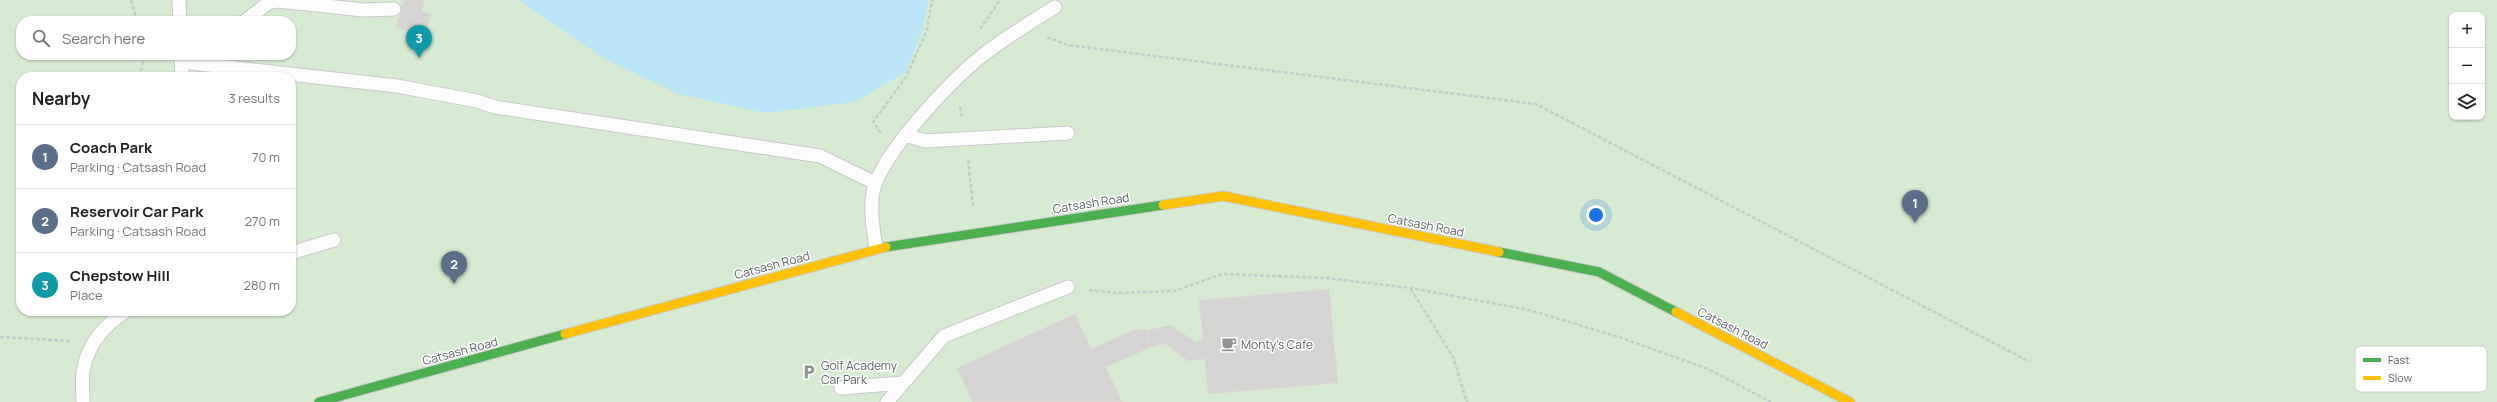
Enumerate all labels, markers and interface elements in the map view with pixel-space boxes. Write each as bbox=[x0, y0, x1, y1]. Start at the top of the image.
map controls bbox=[2449, 12, 2485, 120]
button: + bbox=[2449, 12, 2485, 48]
search box bbox=[16, 16, 296, 60]
pin: 3 bbox=[406, 25, 432, 58]
icon: search bbox=[30, 27, 52, 49]
text: Search here bbox=[62, 28, 145, 49]
button: − bbox=[2449, 48, 2485, 84]
button: layers bbox=[2449, 84, 2485, 120]
text: Nearby bbox=[32, 87, 90, 110]
text: 3 results bbox=[228, 89, 280, 107]
text: Coach Park bbox=[70, 137, 152, 158]
text: 1 bbox=[42, 148, 48, 166]
text: 70 m bbox=[252, 148, 280, 166]
text: Parking · Catsash Road bbox=[70, 158, 206, 176]
street label: Catsash Road bbox=[1051, 189, 1131, 217]
pin: 1 bbox=[1902, 190, 1928, 223]
text: Reservoir Car Park bbox=[70, 201, 203, 222]
your location bbox=[1586, 205, 1606, 225]
street label: Catsash Road bbox=[1386, 209, 1466, 241]
text: 2 bbox=[41, 212, 49, 230]
text: 270 m bbox=[245, 212, 280, 230]
text: Parking · Catsash Road bbox=[70, 222, 206, 240]
street label: Catsash Road bbox=[732, 247, 812, 283]
pin: 2 bbox=[441, 251, 467, 284]
text: Chepstow Hill bbox=[70, 265, 170, 286]
text: 3 bbox=[41, 276, 49, 294]
text: 280 m bbox=[243, 276, 280, 294]
text: Place bbox=[70, 286, 103, 304]
street label: Catsash Road bbox=[1695, 303, 1771, 353]
street label: Catsash Road bbox=[420, 333, 500, 369]
cafe icon: Monty's Cafe bbox=[1220, 335, 1238, 353]
place label: Monty's Cafe bbox=[1241, 336, 1313, 353]
legend bbox=[2355, 346, 2487, 392]
text: Fast bbox=[2388, 352, 2410, 367]
place label: Golf Academy Car Park bbox=[821, 357, 898, 388]
parking icon: Golf Academy Car Park bbox=[800, 363, 818, 381]
text: Slow bbox=[2388, 370, 2413, 385]

